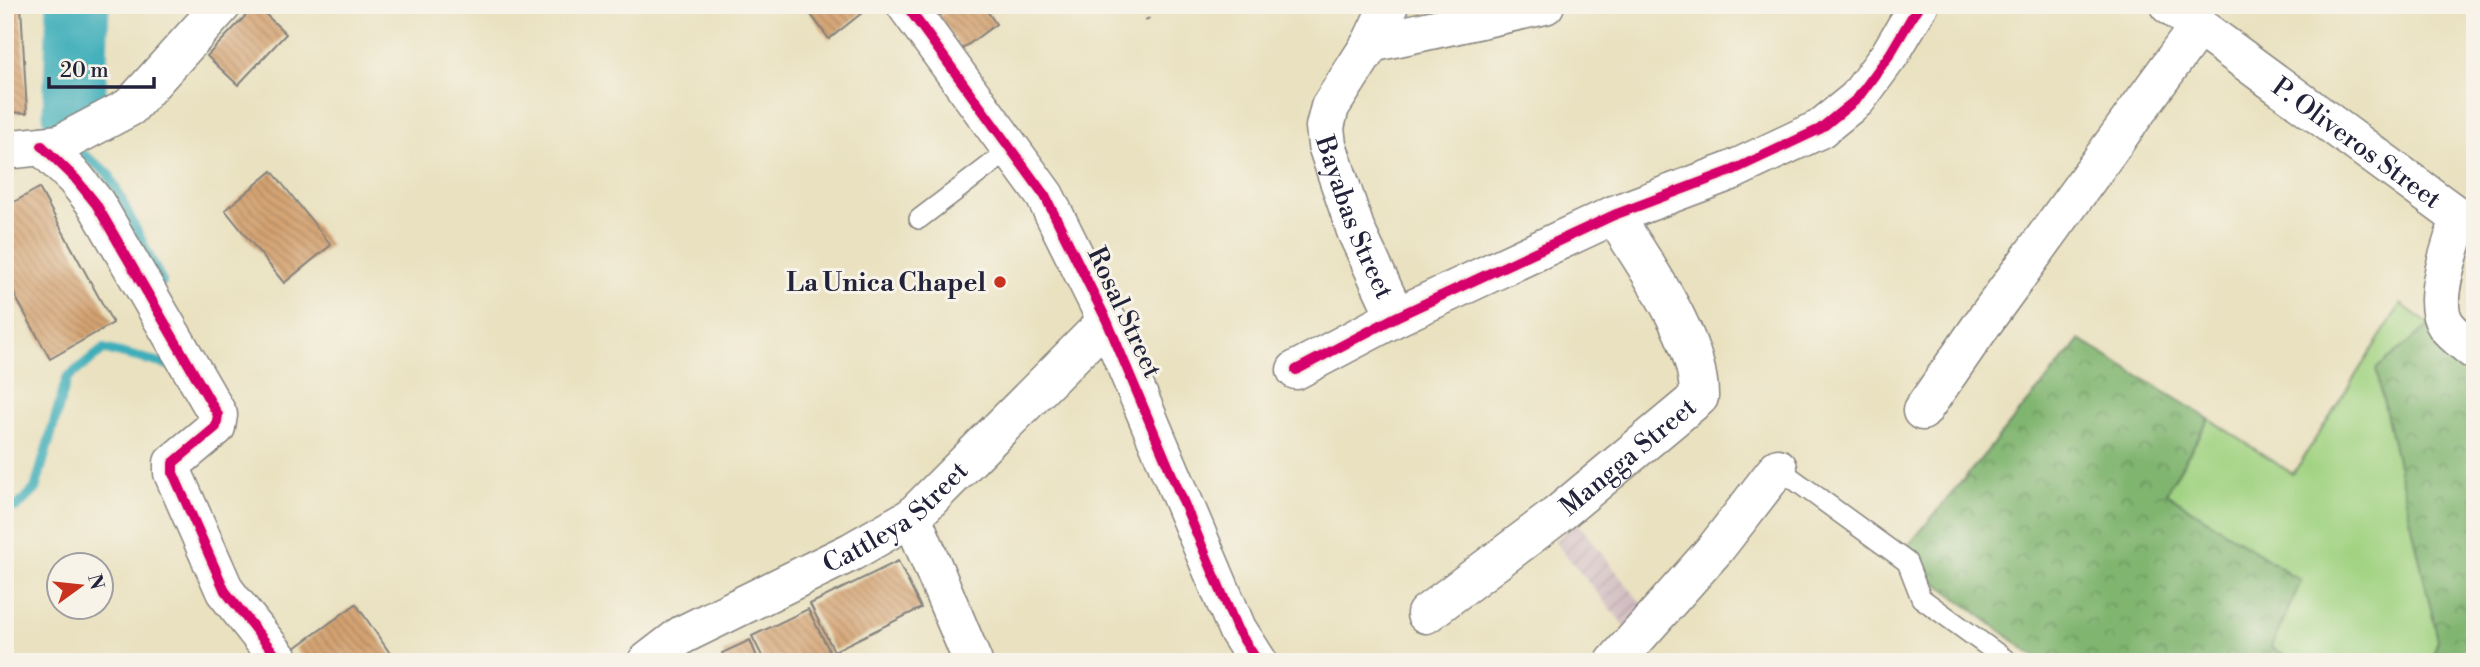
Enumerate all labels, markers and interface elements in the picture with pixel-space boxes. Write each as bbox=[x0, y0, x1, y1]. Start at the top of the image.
scale bar bbox=[49, 46, 154, 90]
text: 20 m bbox=[60, 58, 109, 84]
street label: P. Oliveros Street bbox=[2266, 71, 2447, 216]
street label: Bayabas Street bbox=[1308, 131, 1400, 304]
street label: Rosal Street bbox=[1080, 242, 1168, 383]
place label: La Unica Chapel bbox=[786, 267, 986, 299]
marker: La Unica Chapel bbox=[992, 274, 1008, 290]
street label: Mangga Street bbox=[1554, 391, 1703, 523]
street label: Cattleya Street bbox=[818, 455, 975, 580]
north arrow bbox=[46, 552, 116, 622]
text: N bbox=[82, 571, 109, 592]

